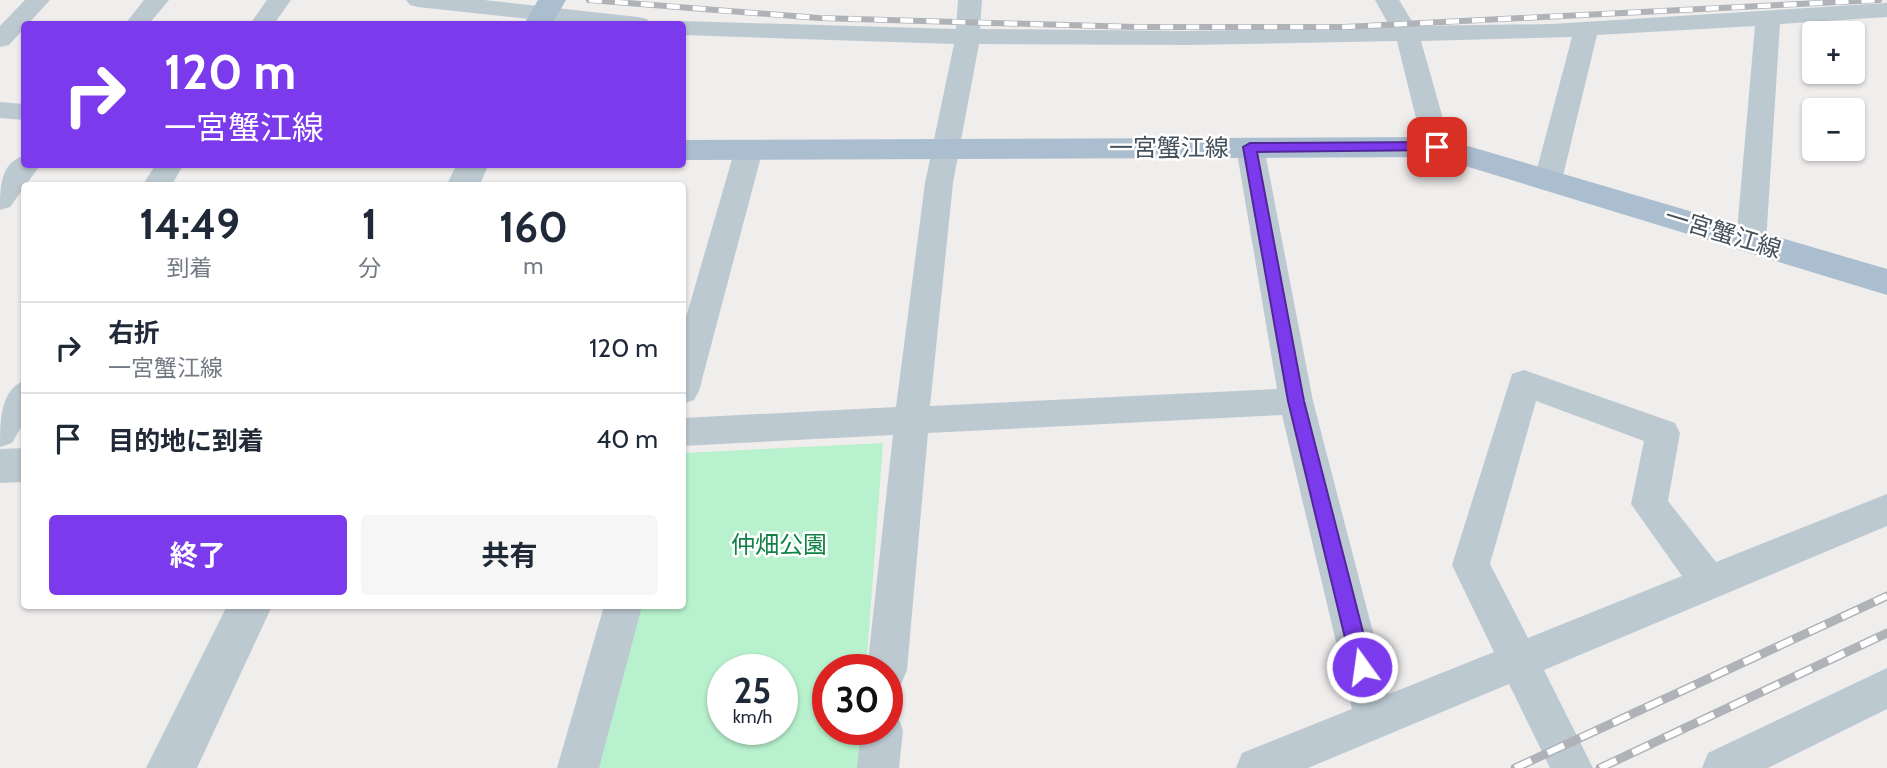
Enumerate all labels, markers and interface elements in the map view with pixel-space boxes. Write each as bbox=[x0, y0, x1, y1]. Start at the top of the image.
map controls bbox=[1802, 21, 1865, 161]
button: + bbox=[1802, 21, 1865, 84]
text: 120 m bbox=[164, 42, 296, 101]
icon: right bbox=[49, 49, 140, 140]
button: − bbox=[1802, 98, 1865, 161]
text: 一宮蟹江線 bbox=[164, 108, 324, 147]
pin bbox=[1407, 117, 1467, 177]
icon: arrive bbox=[1418, 128, 1456, 166]
street label: 一宮蟹江線 bbox=[1109, 133, 1229, 162]
text: 14:49 bbox=[139, 198, 240, 250]
text: 1 bbox=[362, 198, 377, 250]
text: 160 bbox=[499, 201, 568, 253]
street label: 一宮蟹江線 bbox=[1662, 201, 1785, 264]
text: m bbox=[523, 252, 544, 280]
text: 到着 bbox=[166, 254, 212, 282]
text: 分 bbox=[358, 254, 381, 282]
text: 右折 bbox=[108, 317, 160, 349]
icon: right bbox=[49, 329, 87, 367]
text: 120 m bbox=[589, 332, 658, 364]
text: 一宮蟹江線 bbox=[108, 354, 223, 382]
icon: arrive bbox=[49, 420, 87, 458]
text: 40 m bbox=[596, 423, 658, 455]
text: 目的地に到着 bbox=[108, 425, 264, 457]
button: 終了 bbox=[49, 515, 347, 595]
button: 共有 bbox=[361, 515, 658, 595]
park label: 仲畑公園 bbox=[731, 530, 827, 559]
position arrow bbox=[1325, 630, 1399, 704]
speed limit sign: 30 bbox=[812, 654, 903, 745]
text: 25 bbox=[734, 669, 771, 712]
text: km/h bbox=[733, 706, 772, 728]

